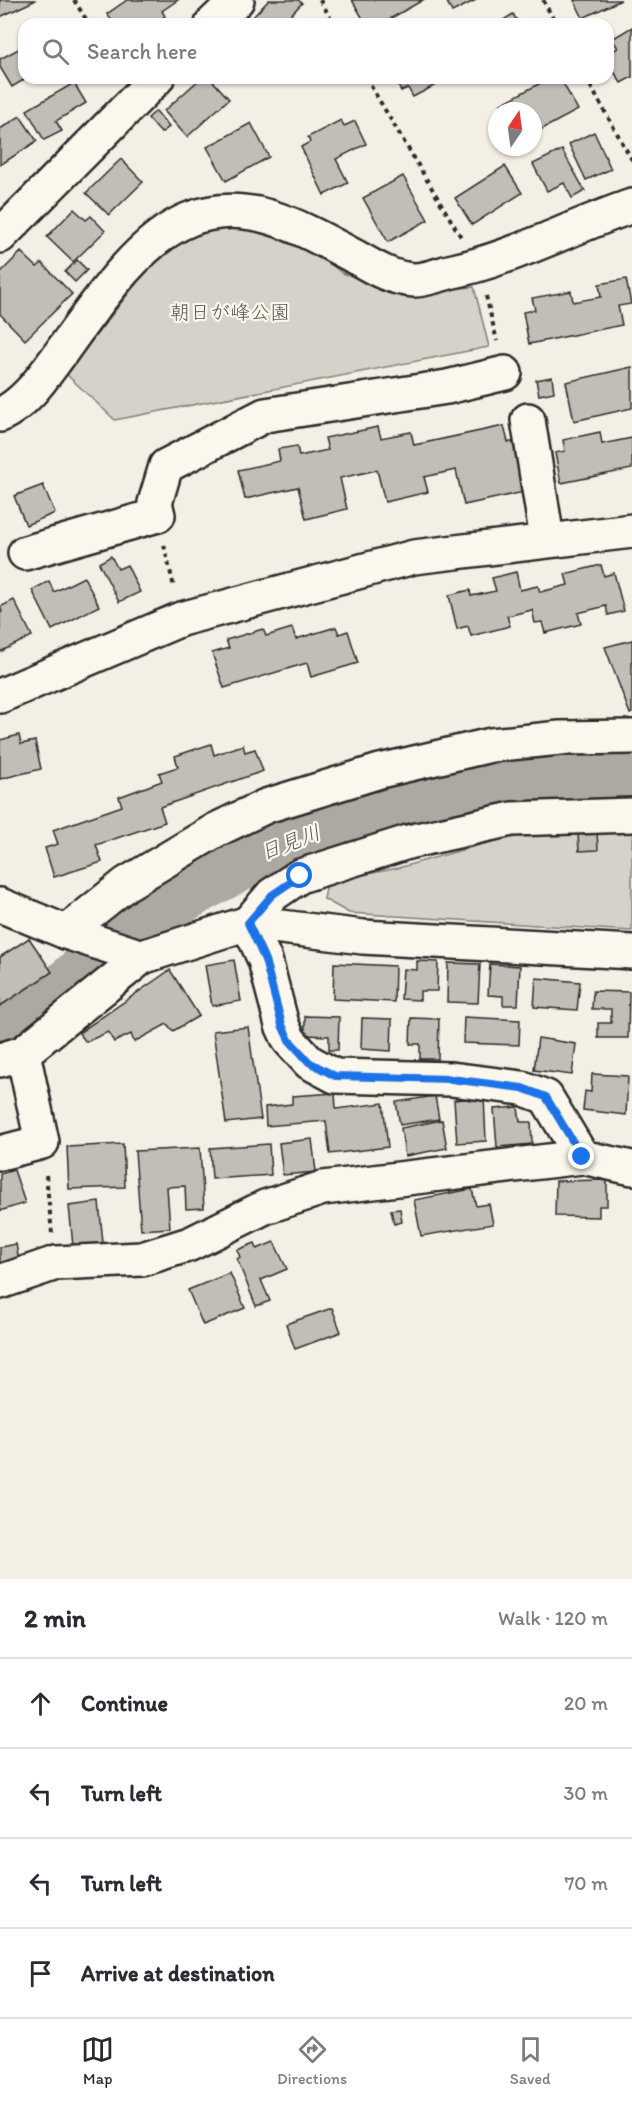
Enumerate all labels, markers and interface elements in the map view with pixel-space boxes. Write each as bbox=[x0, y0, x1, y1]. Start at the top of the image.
search box bbox=[18, 18, 614, 84]
icon: search bbox=[39, 35, 72, 68]
text: Search here bbox=[87, 38, 197, 65]
north arrow bbox=[488, 102, 542, 156]
park label: 朝日が峰公園 bbox=[170, 300, 290, 324]
water label: 日見川 bbox=[256, 819, 324, 865]
route start bbox=[286, 862, 312, 888]
route end bbox=[568, 1143, 594, 1169]
text: 2 min bbox=[24, 1602, 86, 1634]
text: Walk · 120 m bbox=[498, 1606, 608, 1630]
icon: ahead bbox=[24, 1687, 57, 1720]
text: Continue bbox=[81, 1690, 168, 1717]
text: 20 m bbox=[564, 1691, 608, 1715]
icon: left bbox=[24, 1777, 57, 1810]
text: Turn left bbox=[81, 1780, 162, 1807]
text: 30 m bbox=[563, 1781, 608, 1805]
icon: left bbox=[24, 1867, 57, 1900]
text: Turn left bbox=[81, 1870, 162, 1897]
text: 70 m bbox=[564, 1871, 608, 1895]
icon: arrive bbox=[24, 1957, 57, 1990]
text: Arrive at destination bbox=[81, 1960, 275, 1987]
tab: Map bbox=[81, 2033, 114, 2088]
tab: Directions bbox=[277, 2033, 347, 2088]
tab: Saved bbox=[510, 2033, 551, 2088]

